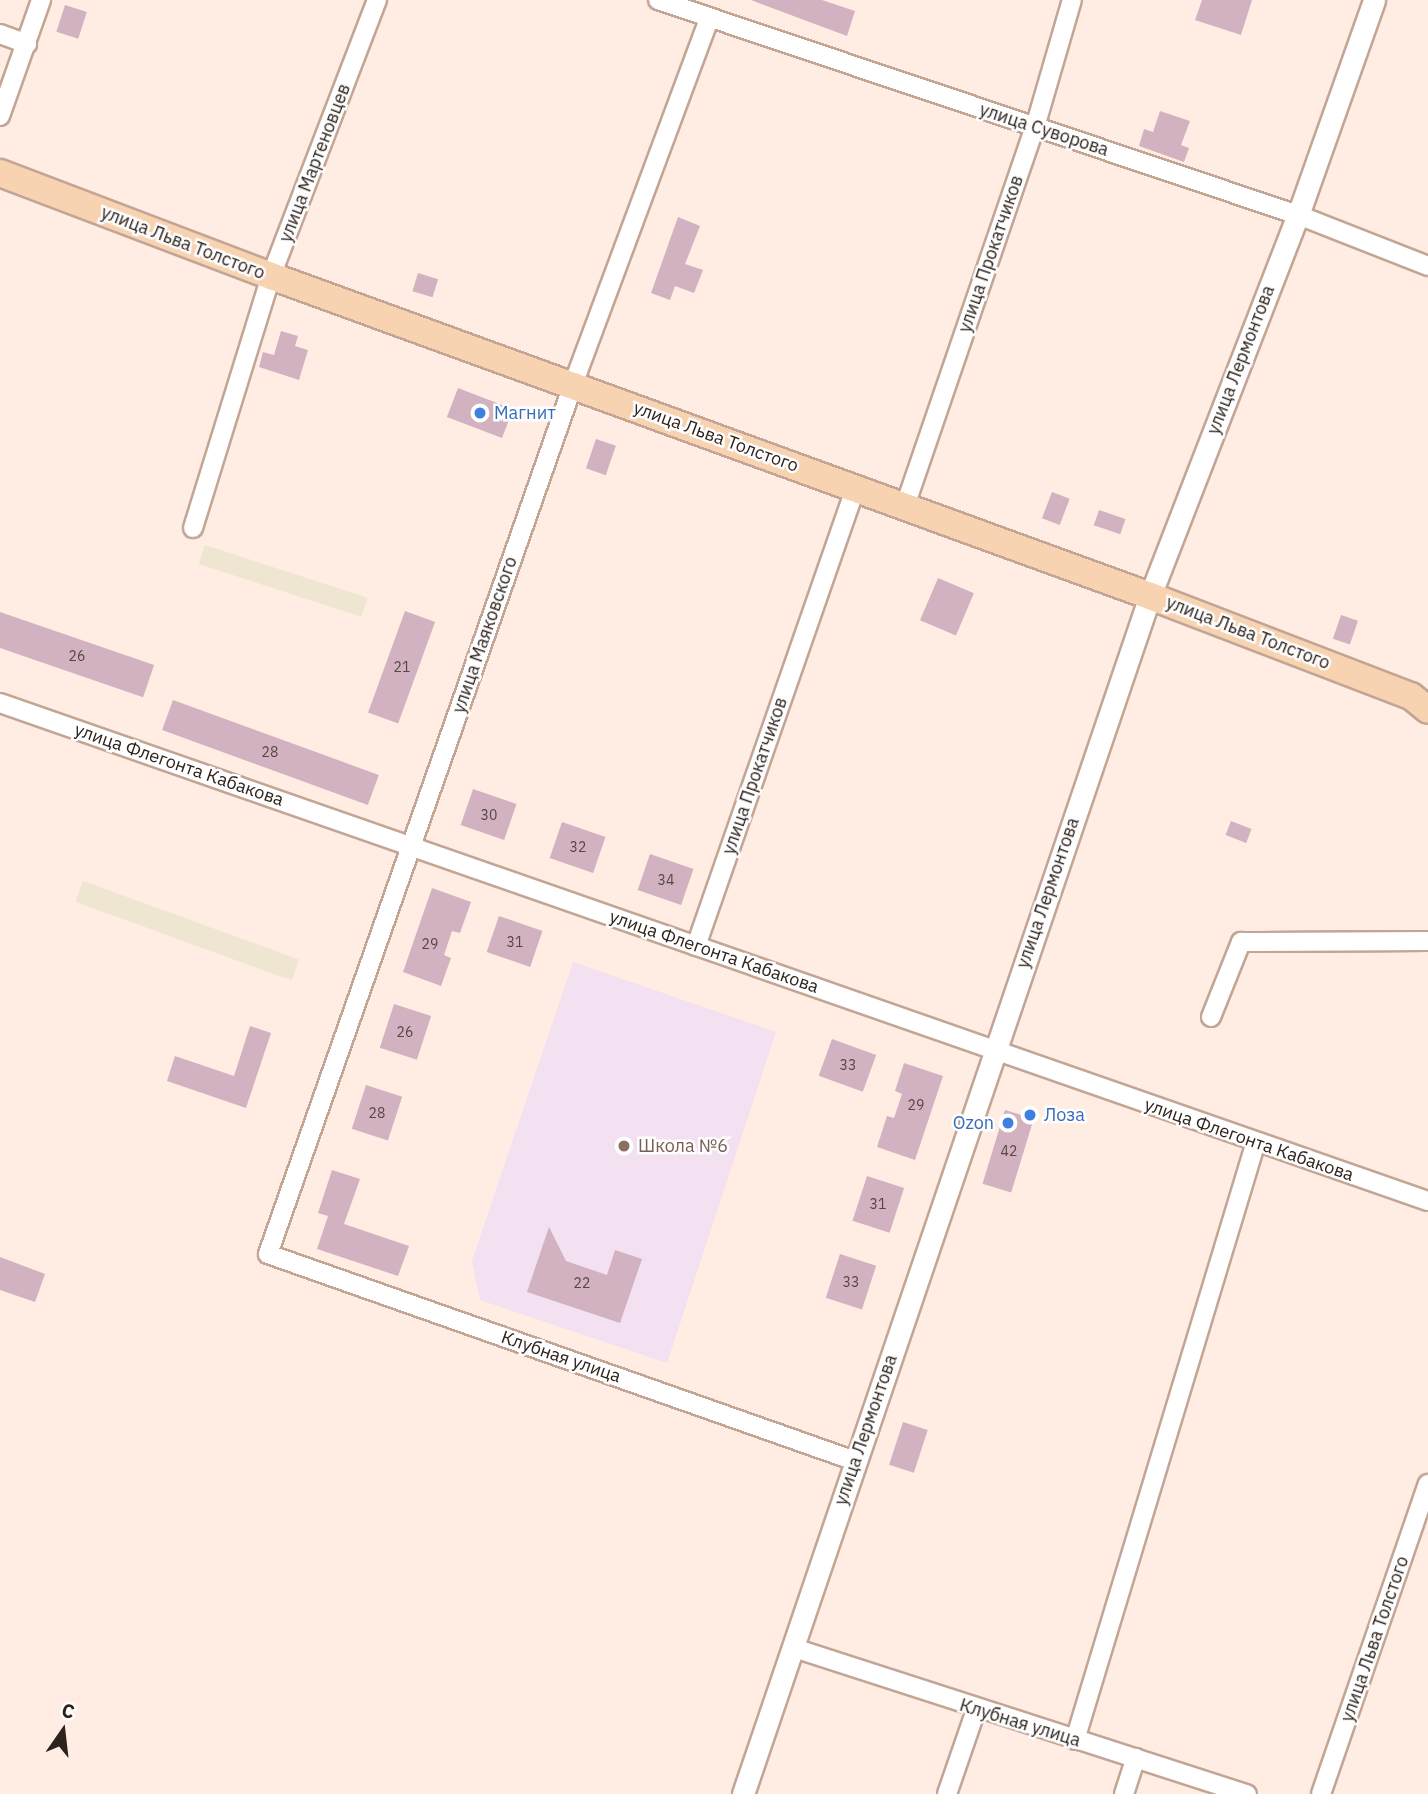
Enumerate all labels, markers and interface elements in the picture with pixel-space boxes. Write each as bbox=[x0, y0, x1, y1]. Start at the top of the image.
street label: улица Мартеновцев bbox=[275, 81, 355, 245]
street label: улица Суворова bbox=[977, 99, 1111, 161]
street label: улица Прокатчиков bbox=[954, 173, 1028, 335]
street label: улица Льва Толстого bbox=[98, 202, 268, 284]
street label: улица Лермонтова bbox=[1203, 282, 1279, 438]
street label: улица Льва Толстого bbox=[631, 397, 801, 477]
place label: Магнит bbox=[494, 402, 556, 424]
marker: Магнит bbox=[472, 405, 488, 421]
street label: улица Маяковского bbox=[448, 554, 522, 716]
street label: улица Льва Толстого bbox=[1163, 592, 1333, 674]
house number: 26 bbox=[69, 648, 85, 664]
house number: 21 bbox=[394, 659, 410, 675]
street label: улица Прокатчиков bbox=[718, 695, 792, 857]
street label: улица Флегонта Кабакова bbox=[71, 719, 287, 811]
house number: 28 bbox=[262, 744, 278, 760]
house number: 30 bbox=[481, 807, 497, 823]
street label: улица Лермонтова bbox=[1012, 815, 1084, 971]
house number: 32 bbox=[570, 839, 586, 855]
house number: 34 bbox=[658, 872, 674, 888]
street label: улица Флегонта Кабакова bbox=[606, 906, 822, 998]
house number: 31 bbox=[507, 934, 523, 950]
house number: 29 bbox=[422, 936, 438, 952]
house number: 26 bbox=[397, 1024, 413, 1040]
house number: 33 bbox=[840, 1057, 856, 1073]
street label: улица Флегонта Кабакова bbox=[1141, 1094, 1357, 1186]
house number: 29 bbox=[908, 1097, 924, 1113]
place label: Лоза bbox=[1044, 1104, 1085, 1126]
house number: 28 bbox=[369, 1105, 385, 1121]
marker: Лоза bbox=[1022, 1107, 1038, 1123]
place label: Ozon bbox=[953, 1112, 994, 1134]
marker: Ozon bbox=[1000, 1115, 1016, 1131]
place label: Школа №6 bbox=[638, 1135, 728, 1157]
marker: Школа №6 bbox=[616, 1138, 632, 1154]
house number: 42 bbox=[1001, 1143, 1017, 1159]
house number: 31 bbox=[870, 1196, 886, 1212]
house number: 33 bbox=[843, 1274, 859, 1290]
house number: 22 bbox=[574, 1275, 590, 1291]
street label: Клубная улица bbox=[498, 1326, 624, 1388]
street label: улица Лермонтова bbox=[830, 1352, 902, 1508]
street label: улица Льва Толстого bbox=[1336, 1553, 1414, 1725]
street label: Клубная улица bbox=[957, 1694, 1083, 1752]
north arrow bbox=[28, 1696, 98, 1766]
text: С bbox=[59, 1697, 77, 1724]

